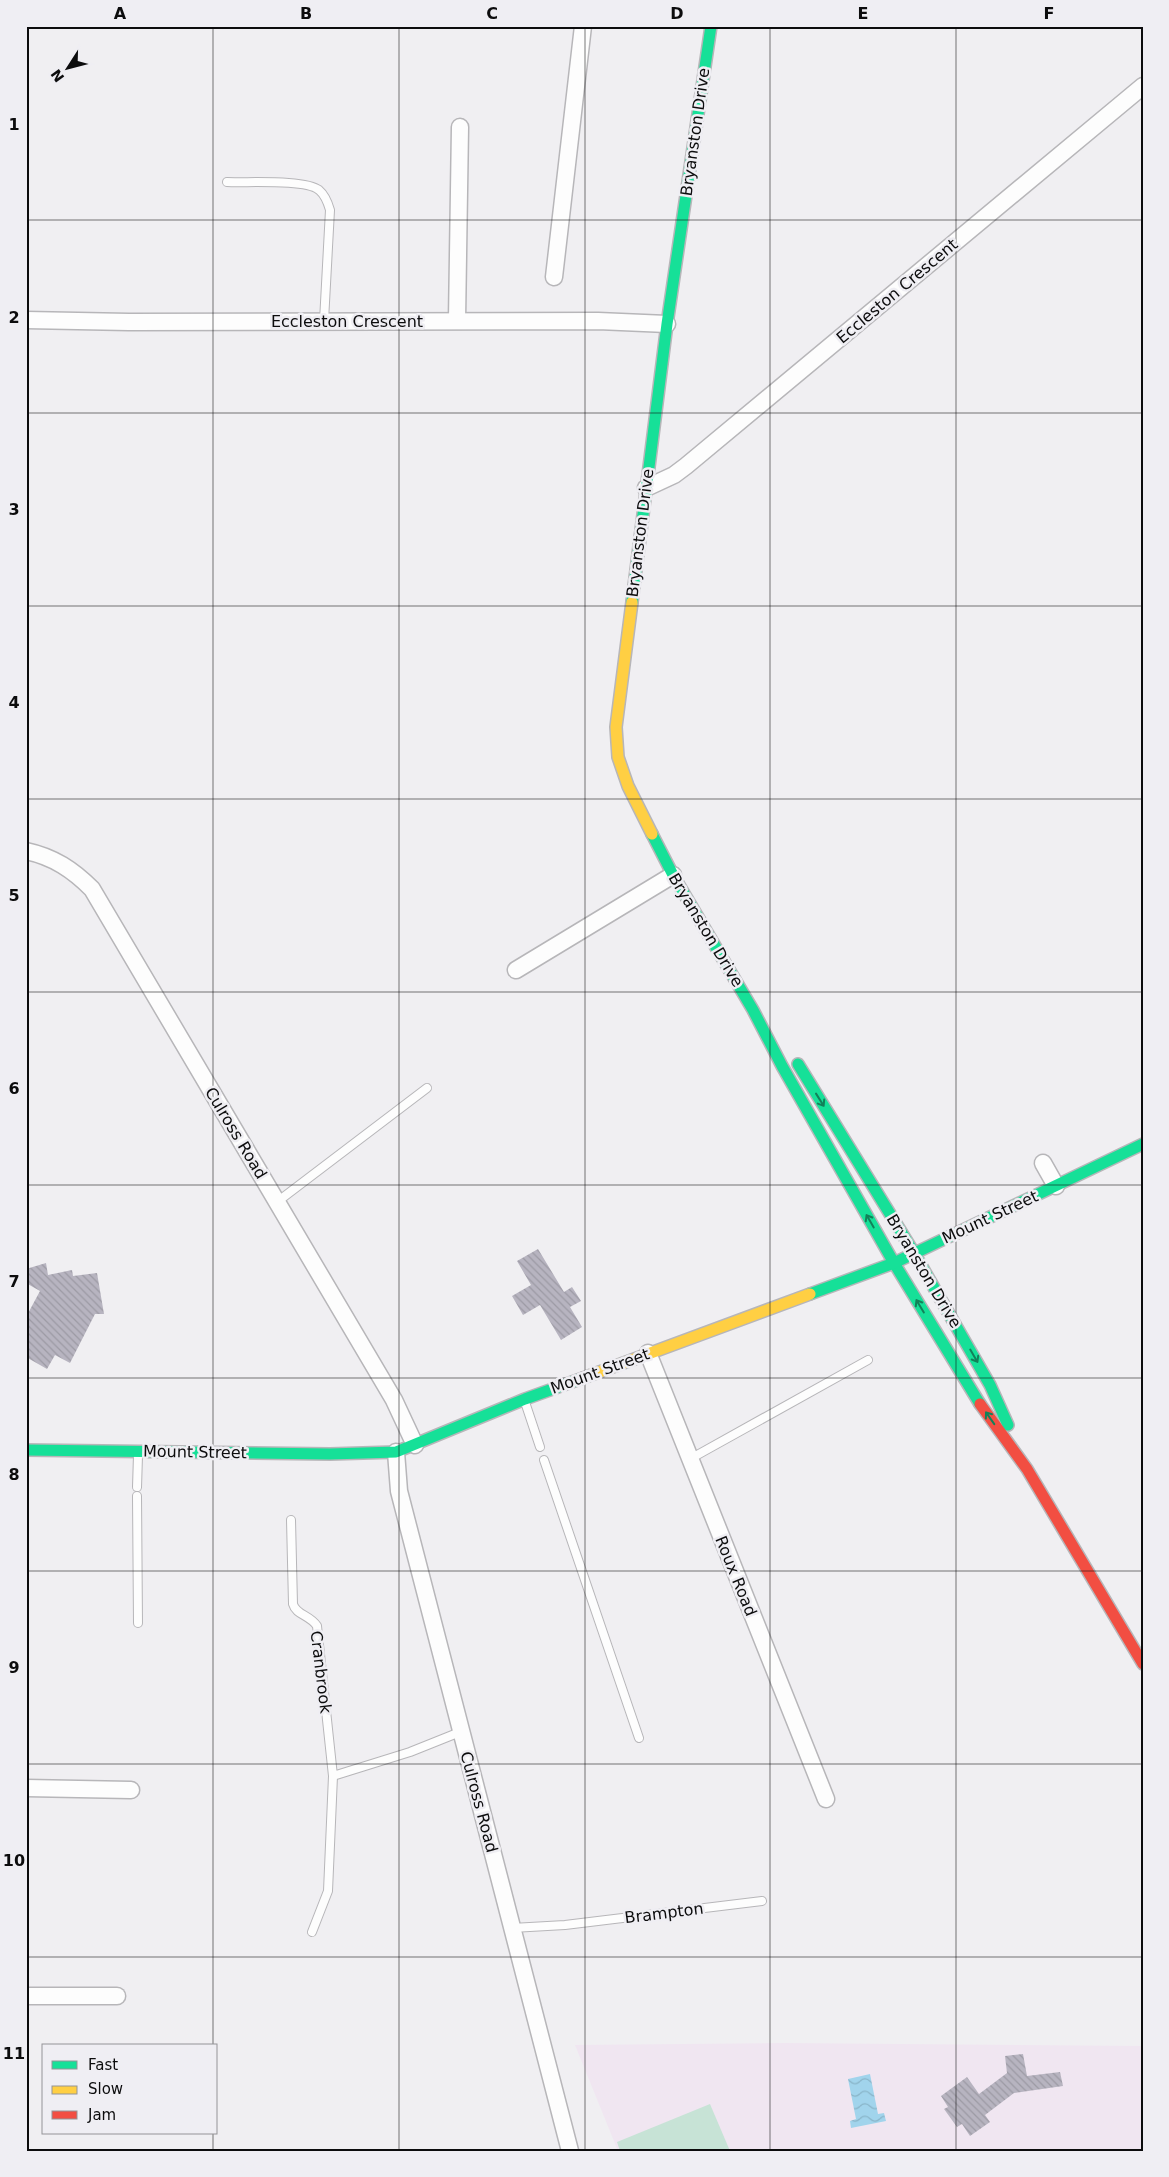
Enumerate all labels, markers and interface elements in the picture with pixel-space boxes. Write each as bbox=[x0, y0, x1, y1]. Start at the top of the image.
text: A bbox=[114, 4, 127, 23]
text: B bbox=[300, 4, 312, 23]
text: C bbox=[486, 4, 498, 23]
text: D bbox=[670, 4, 684, 23]
text: E bbox=[858, 4, 868, 23]
text: F bbox=[1044, 4, 1054, 23]
north arrow bbox=[42, 42, 92, 92]
text: N bbox=[48, 66, 67, 85]
street label: Bryanston Drive bbox=[677, 67, 713, 197]
text: 1 bbox=[8, 115, 20, 134]
street label: Eccleston Crescent bbox=[833, 235, 961, 347]
text: 2 bbox=[8, 308, 20, 327]
street label: Eccleston Crescent bbox=[271, 312, 423, 331]
street label: Bryanston Drive bbox=[623, 468, 657, 598]
text: 3 bbox=[8, 500, 20, 519]
text: 4 bbox=[8, 693, 20, 712]
street label: Bryanston Drive bbox=[665, 870, 747, 990]
text: 5 bbox=[8, 886, 20, 905]
text: 6 bbox=[8, 1079, 20, 1098]
street label: Culross Road bbox=[201, 1084, 271, 1182]
one-way arrow bbox=[814, 1093, 825, 1107]
street label: Mount Street bbox=[939, 1186, 1041, 1248]
street label: Bryanston Drive bbox=[883, 1211, 965, 1331]
one-way arrow bbox=[865, 1214, 874, 1229]
text: 7 bbox=[8, 1272, 20, 1291]
one-way arrow bbox=[915, 1300, 925, 1314]
street label: Mount Street bbox=[548, 1344, 652, 1398]
one-way arrow bbox=[969, 1348, 979, 1363]
one-way arrow bbox=[985, 1412, 996, 1425]
street label: Mount Street bbox=[143, 1442, 247, 1462]
text: 8 bbox=[8, 1465, 20, 1484]
street label: Roux Road bbox=[711, 1533, 761, 1619]
street label: Cranbrook bbox=[307, 1630, 336, 1715]
text: 9 bbox=[8, 1658, 20, 1677]
street label: Culross Road bbox=[456, 1749, 502, 1855]
text: 10 bbox=[3, 1851, 25, 1870]
street label: Brampton bbox=[623, 1899, 705, 1927]
text: 11 bbox=[3, 2044, 25, 2063]
legend bbox=[42, 2044, 218, 2134]
text: Fast bbox=[88, 2056, 118, 2074]
text: Slow bbox=[88, 2080, 123, 2098]
text: Jam bbox=[87, 2106, 116, 2124]

